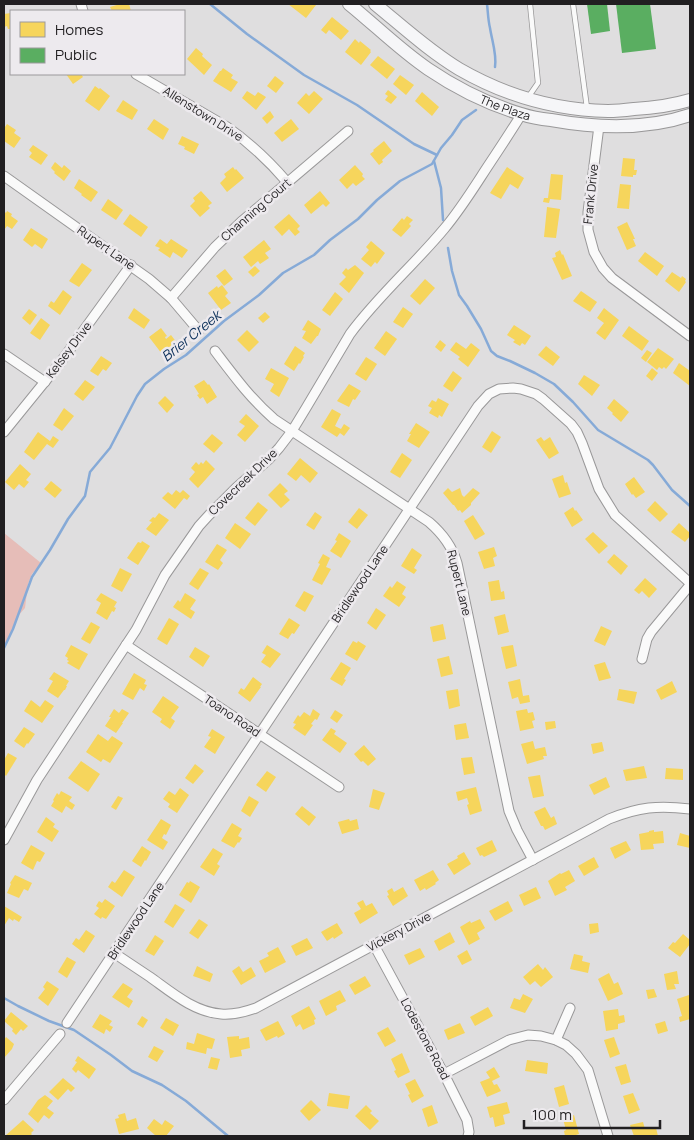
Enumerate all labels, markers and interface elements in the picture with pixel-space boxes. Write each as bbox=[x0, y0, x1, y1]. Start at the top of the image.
legend bbox=[10, 10, 185, 75]
text: Homes bbox=[55, 19, 104, 40]
text: Public bbox=[55, 44, 97, 65]
street label: Allenstown Drive bbox=[160, 82, 247, 145]
street label: The Plaza bbox=[477, 90, 532, 124]
street label: Frank Drive bbox=[579, 163, 602, 225]
street label: Channing Court bbox=[217, 174, 295, 245]
street label: Rupert Lane bbox=[74, 221, 139, 274]
water label: Brier Creek bbox=[157, 305, 226, 365]
street label: Kelsey Drive bbox=[42, 318, 95, 381]
street label: Covecreek Drive bbox=[205, 444, 281, 519]
street label: Bridlewood Lane bbox=[327, 541, 392, 626]
street label: Rupert Lane bbox=[443, 548, 476, 618]
street label: Toano Road bbox=[201, 690, 264, 741]
street label: Bridlewood Lane bbox=[103, 878, 168, 963]
street label: Vickery Drive bbox=[364, 908, 434, 956]
street label: Lodestone Road bbox=[397, 995, 454, 1083]
scale bar bbox=[524, 1098, 660, 1130]
text: 100 m bbox=[532, 1104, 572, 1125]

